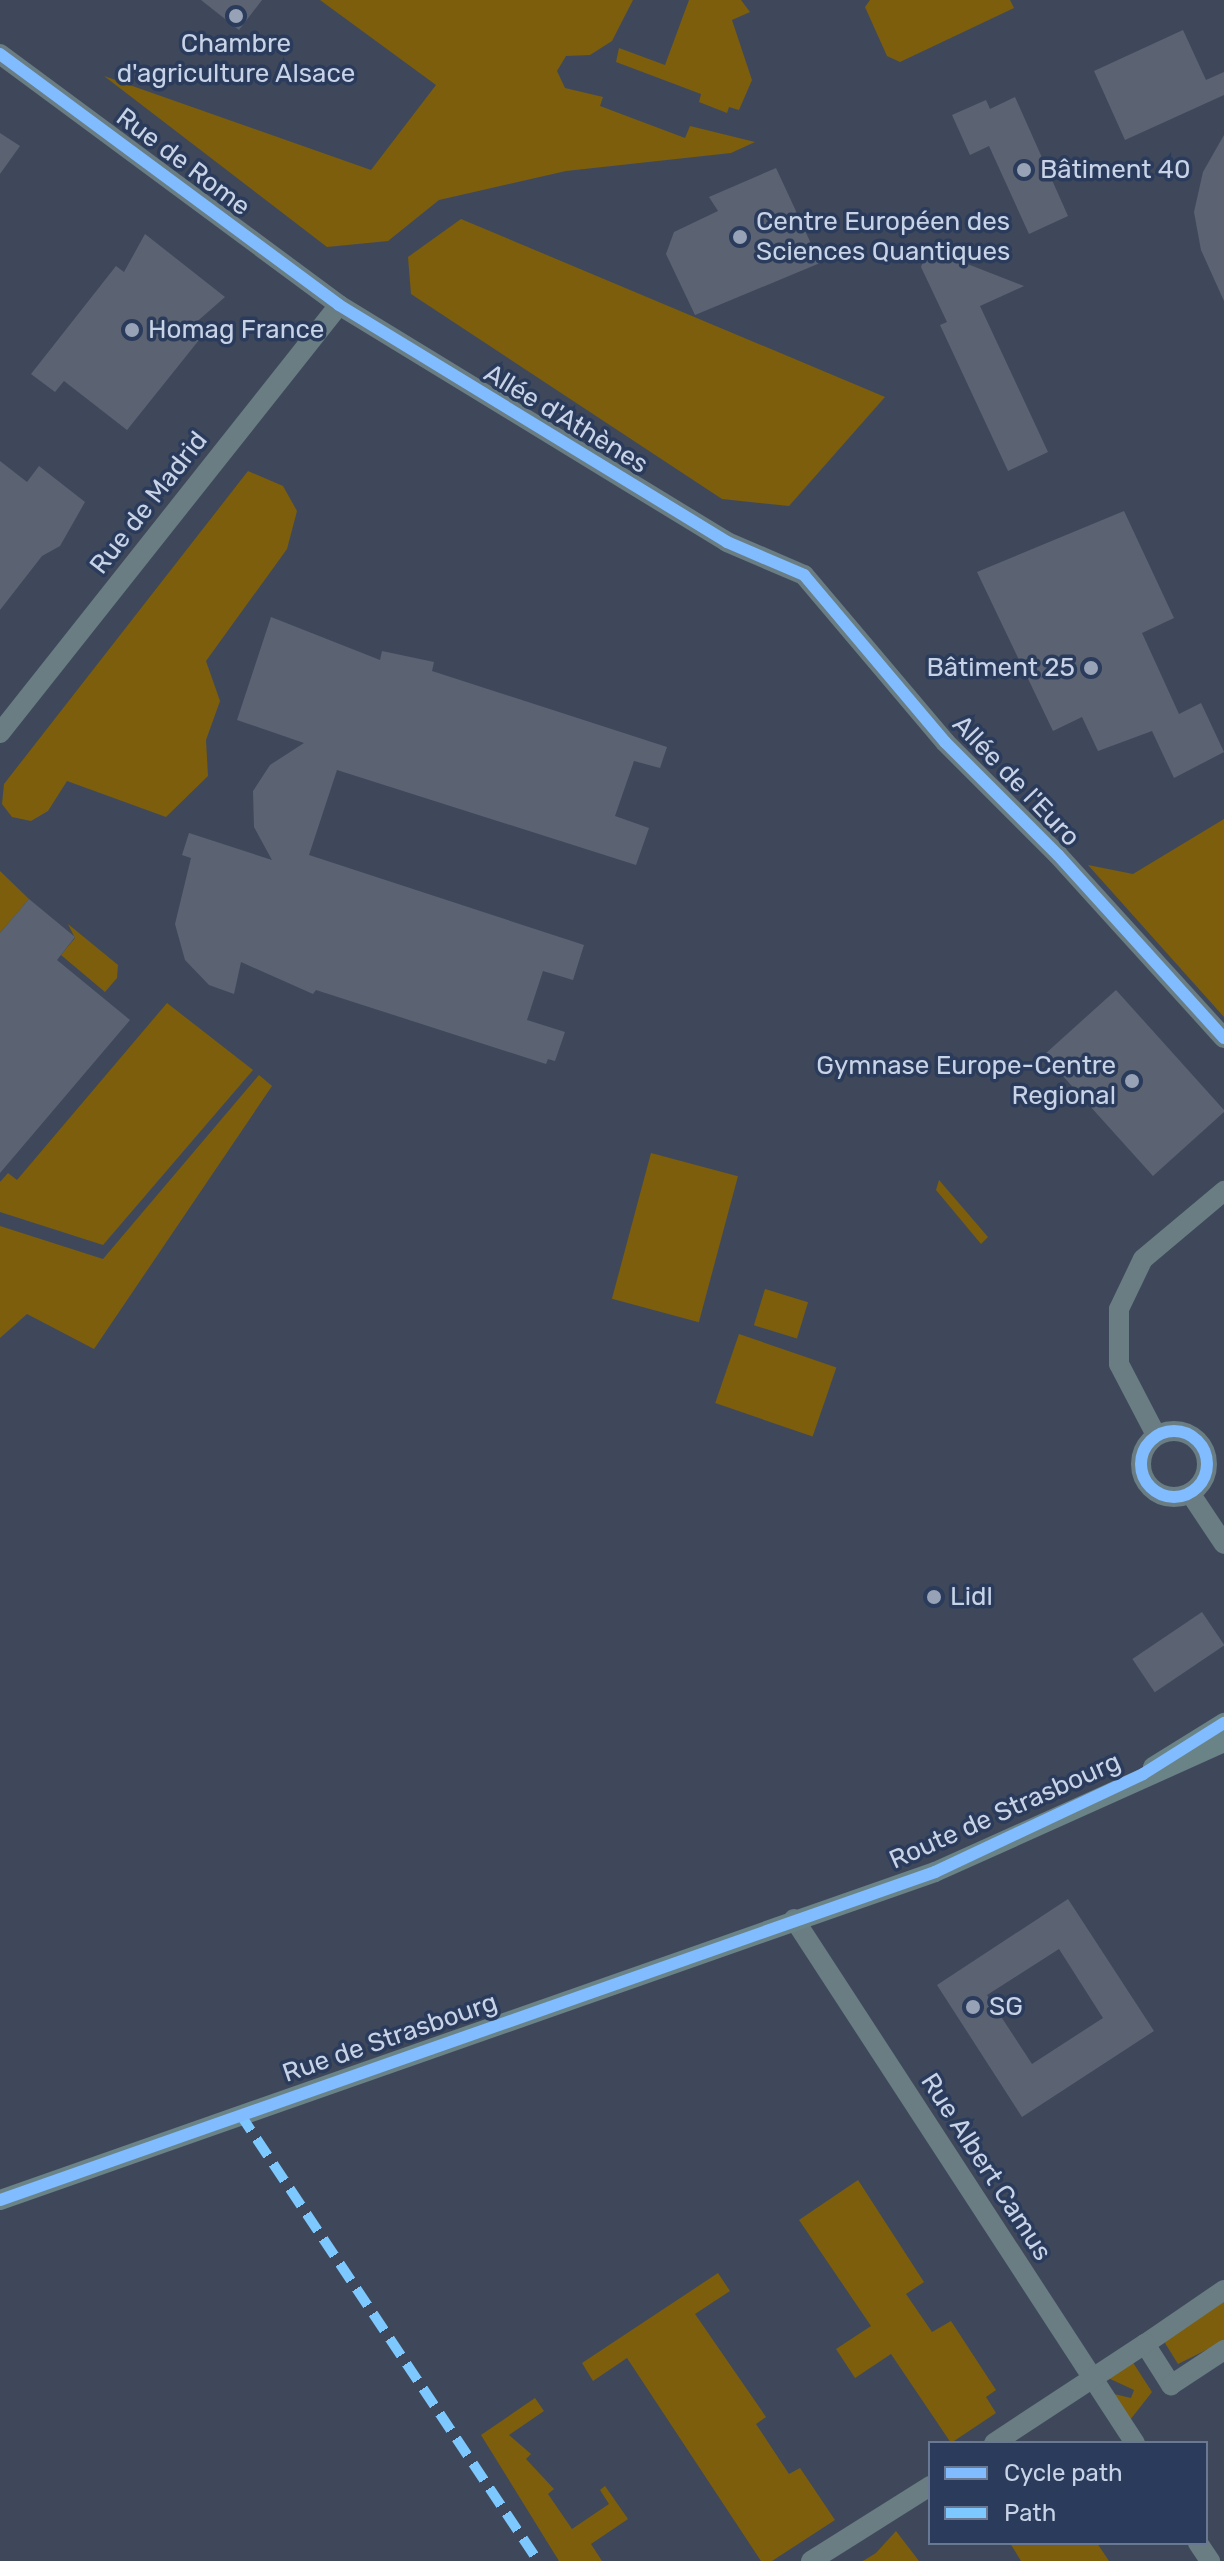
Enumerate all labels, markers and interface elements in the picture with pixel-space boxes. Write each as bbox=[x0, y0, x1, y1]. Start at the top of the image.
marker: Chambre d'agriculture Alsace bbox=[227, 7, 245, 25]
place label: Chambre d'agriculture Alsace bbox=[116, 28, 356, 90]
street label: Rue de Rome bbox=[110, 102, 256, 222]
place label: Bâtiment 40 bbox=[1040, 154, 1190, 186]
marker: Bâtiment 40 bbox=[1015, 161, 1033, 179]
place label: Centre Européen des Sciences Quantiques bbox=[756, 206, 1010, 268]
marker: Centre Européen des Sciences Quantiques bbox=[731, 228, 749, 246]
place label: Homag France bbox=[148, 314, 324, 346]
marker: Homag France bbox=[123, 321, 141, 339]
street label: Allée d'Athènes bbox=[478, 358, 654, 480]
street label: Rue de Madrid bbox=[84, 426, 214, 580]
place label: Bâtiment 25 bbox=[926, 652, 1075, 684]
marker: Bâtiment 25 bbox=[1082, 659, 1100, 677]
street label: Allée de l'Euro bbox=[946, 709, 1086, 853]
place label: Gymnase Europe-Centre Regional bbox=[816, 1050, 1116, 1112]
marker: Gymnase Europe-Centre Regional bbox=[1123, 1072, 1141, 1090]
place label: Lidl bbox=[950, 1581, 993, 1613]
marker: Lidl bbox=[925, 1588, 943, 1606]
street label: Route de Strasbourg bbox=[885, 1746, 1125, 1876]
street label: Rue de Strasbourg bbox=[279, 1987, 501, 2089]
place label: SG bbox=[989, 1991, 1023, 2023]
marker: SG bbox=[964, 1998, 982, 2016]
street label: Rue Albert Camus bbox=[914, 2067, 1058, 2267]
legend bbox=[928, 2441, 1208, 2545]
text: Cycle path bbox=[1004, 2459, 1123, 2487]
text: Path bbox=[1004, 2499, 1056, 2527]

